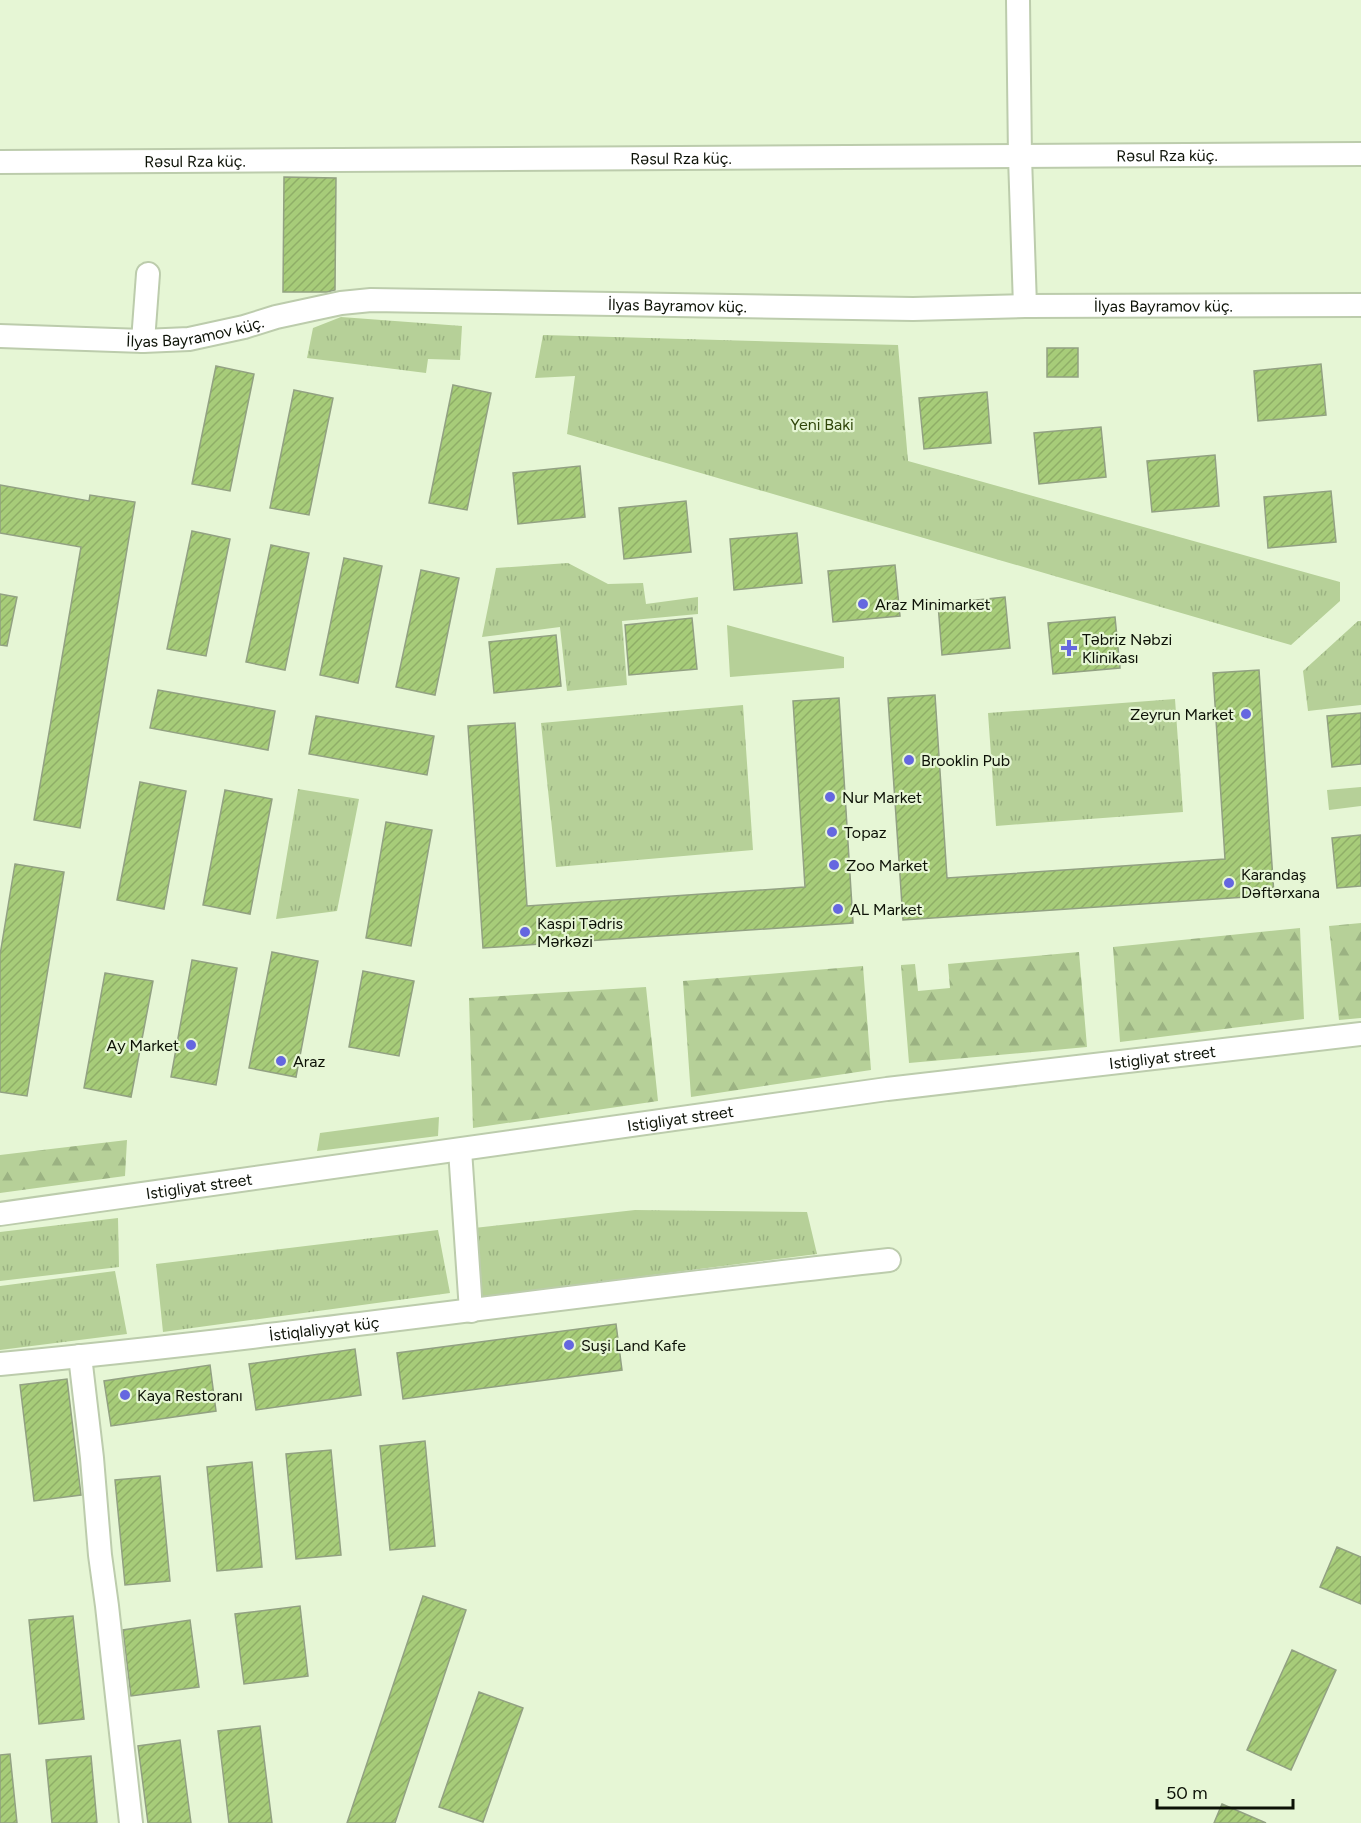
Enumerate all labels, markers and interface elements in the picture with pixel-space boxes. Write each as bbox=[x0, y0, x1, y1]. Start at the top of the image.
street label: Rəsul Rza küç. bbox=[1116, 146, 1218, 165]
street label: Rəsul Rza küç. bbox=[630, 149, 732, 168]
street label: Rəsul Rza küç. bbox=[144, 152, 246, 171]
street label: İlyas Bayramov küç. bbox=[608, 295, 747, 316]
street label: İlyas Bayramov küç. bbox=[1094, 296, 1233, 316]
street label: İlyas Bayramov küç. bbox=[126, 312, 266, 351]
park label: Yeni Baki bbox=[790, 415, 854, 434]
place label: Araz Minimarket bbox=[875, 595, 991, 614]
marker: Araz Minimarket bbox=[856, 597, 870, 611]
place label: Təbriz Nəbzi Klinikası bbox=[1082, 630, 1172, 667]
marker: Təbriz Nəbzi Klinikası bbox=[1060, 639, 1078, 657]
place label: Zeyrun Market bbox=[1130, 705, 1234, 724]
marker: Zeyrun Market bbox=[1239, 707, 1253, 721]
place label: Brooklin Pub bbox=[921, 751, 1010, 770]
marker: Brooklin Pub bbox=[902, 753, 916, 767]
place label: Nur Market bbox=[842, 788, 922, 807]
marker: Nur Market bbox=[823, 790, 837, 804]
place label: Topaz bbox=[844, 823, 887, 842]
marker: Topaz bbox=[825, 825, 839, 839]
place label: Zoo Market bbox=[846, 856, 928, 875]
marker: Zoo Market bbox=[827, 858, 841, 872]
place label: Karandaş Dəftərxana bbox=[1241, 865, 1320, 902]
marker: Karandaş Dəftərxana bbox=[1222, 876, 1236, 890]
place label: AL Market bbox=[850, 900, 923, 919]
marker: AL Market bbox=[831, 902, 845, 916]
place label: Kaspi Tədris Mərkəzi bbox=[537, 914, 623, 951]
marker: Kaspi Tədris Mərkəzi bbox=[518, 925, 532, 939]
place label: Ay Market bbox=[107, 1036, 179, 1055]
marker: Ay Market bbox=[184, 1038, 198, 1052]
street label: Istigliyat street bbox=[1108, 1042, 1217, 1073]
place label: Araz bbox=[293, 1052, 325, 1071]
marker: Araz bbox=[274, 1054, 288, 1068]
street label: Istigliyat street bbox=[626, 1102, 735, 1136]
street label: Istigliyat street bbox=[145, 1170, 253, 1203]
street label: İstiqlaliyyət küç bbox=[268, 1313, 381, 1345]
place label: Suşi Land Kafe bbox=[581, 1336, 686, 1355]
marker: Suşi Land Kafe bbox=[562, 1338, 576, 1352]
place label: Kaya Restoranı bbox=[137, 1386, 243, 1405]
marker: Kaya Restoranı bbox=[118, 1388, 132, 1402]
scale bar bbox=[1157, 1772, 1294, 1810]
text: 50 m bbox=[1166, 1782, 1208, 1804]

